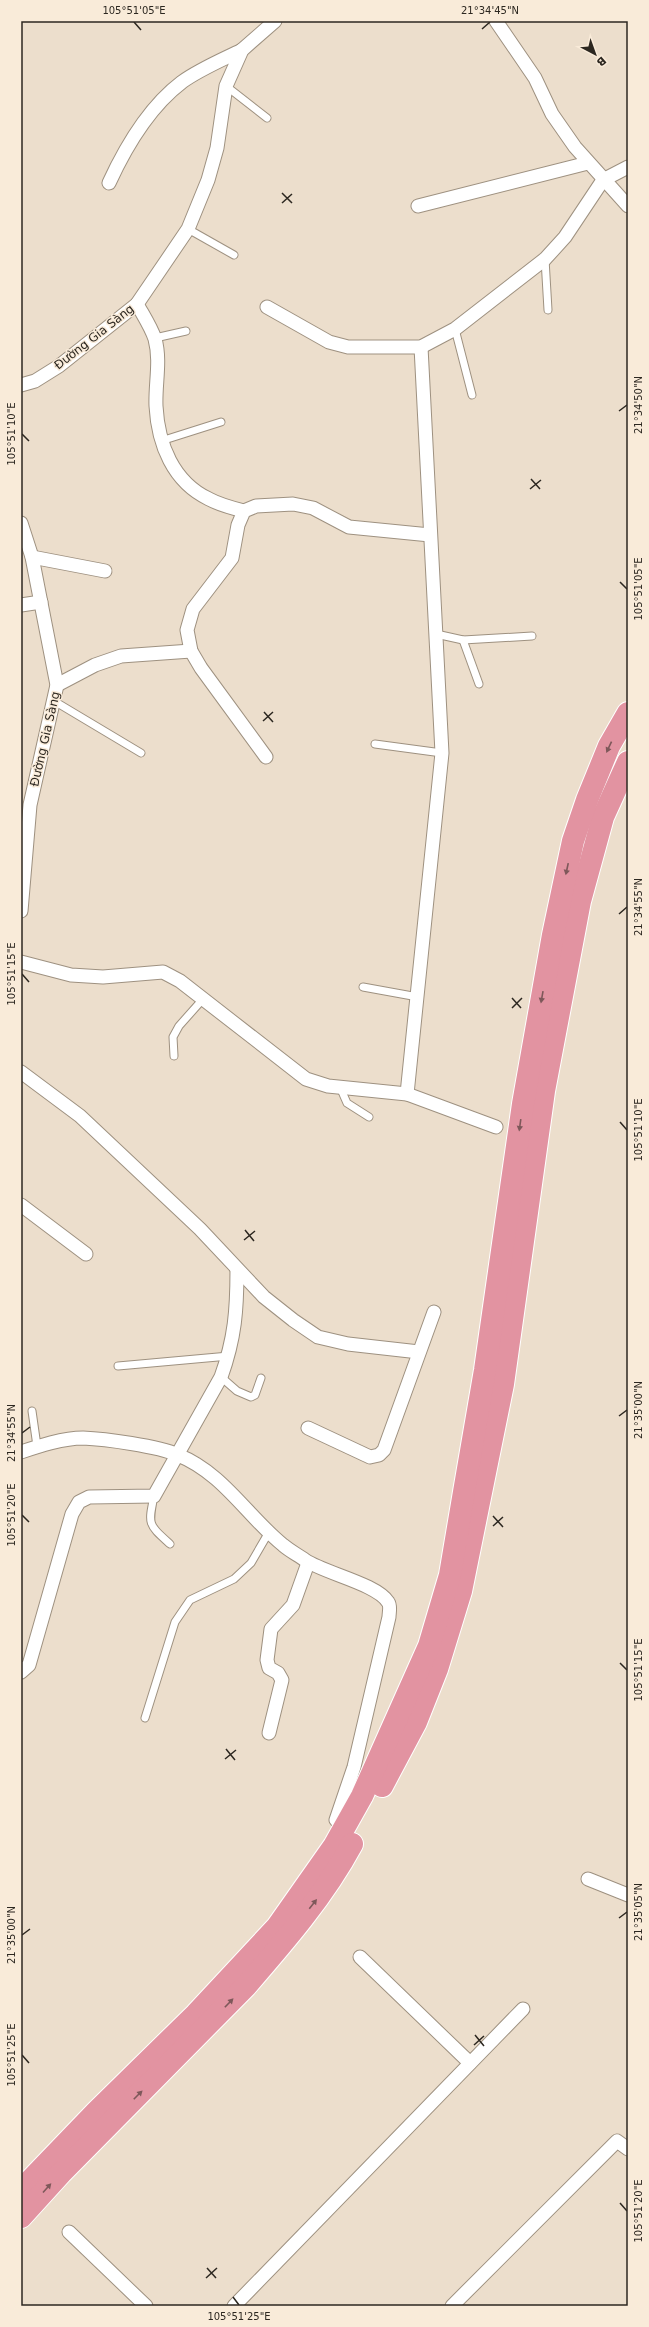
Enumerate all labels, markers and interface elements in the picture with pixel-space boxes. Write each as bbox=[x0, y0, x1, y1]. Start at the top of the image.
text: 105°51'05"E bbox=[102, 5, 166, 16]
text: 21°34'45"N bbox=[461, 5, 519, 16]
north arrow bbox=[575, 34, 615, 74]
text: B bbox=[594, 54, 609, 69]
street label: Đường Gia Sàng bbox=[51, 302, 137, 372]
text: 21°34'50"N bbox=[633, 376, 644, 434]
text: 105°51'10"E bbox=[6, 402, 17, 466]
text: 105°51'05"E bbox=[633, 557, 644, 621]
street label: Đường Gia Sàng bbox=[27, 690, 63, 788]
one-way arrow bbox=[606, 741, 612, 753]
one-way arrow bbox=[564, 863, 570, 876]
text: 21°34'55"N bbox=[633, 878, 644, 936]
text: 105°51'15"E bbox=[6, 942, 17, 1006]
one-way arrow bbox=[538, 991, 544, 1003]
text: 105°51'10"E bbox=[633, 1098, 644, 1162]
one-way arrow bbox=[517, 1119, 523, 1131]
text: 21°35'00"N bbox=[633, 1381, 644, 1439]
text: 21°34'55"N bbox=[6, 1404, 17, 1462]
text: 105°51'20"E bbox=[6, 1483, 17, 1547]
text: 105°51'15"E bbox=[633, 1638, 644, 1702]
text: 21°35'05"N bbox=[633, 1883, 644, 1941]
one-way arrow bbox=[309, 1898, 318, 1909]
text: 21°35'00"N bbox=[6, 1906, 17, 1964]
one-way arrow bbox=[224, 1998, 233, 2007]
text: 105°51'25"E bbox=[6, 2023, 17, 2087]
one-way arrow bbox=[133, 2090, 143, 2100]
text: 105°51'20"E bbox=[633, 2179, 644, 2243]
one-way arrow bbox=[43, 2183, 52, 2194]
text: 105°51'25"E bbox=[207, 2311, 271, 2322]

